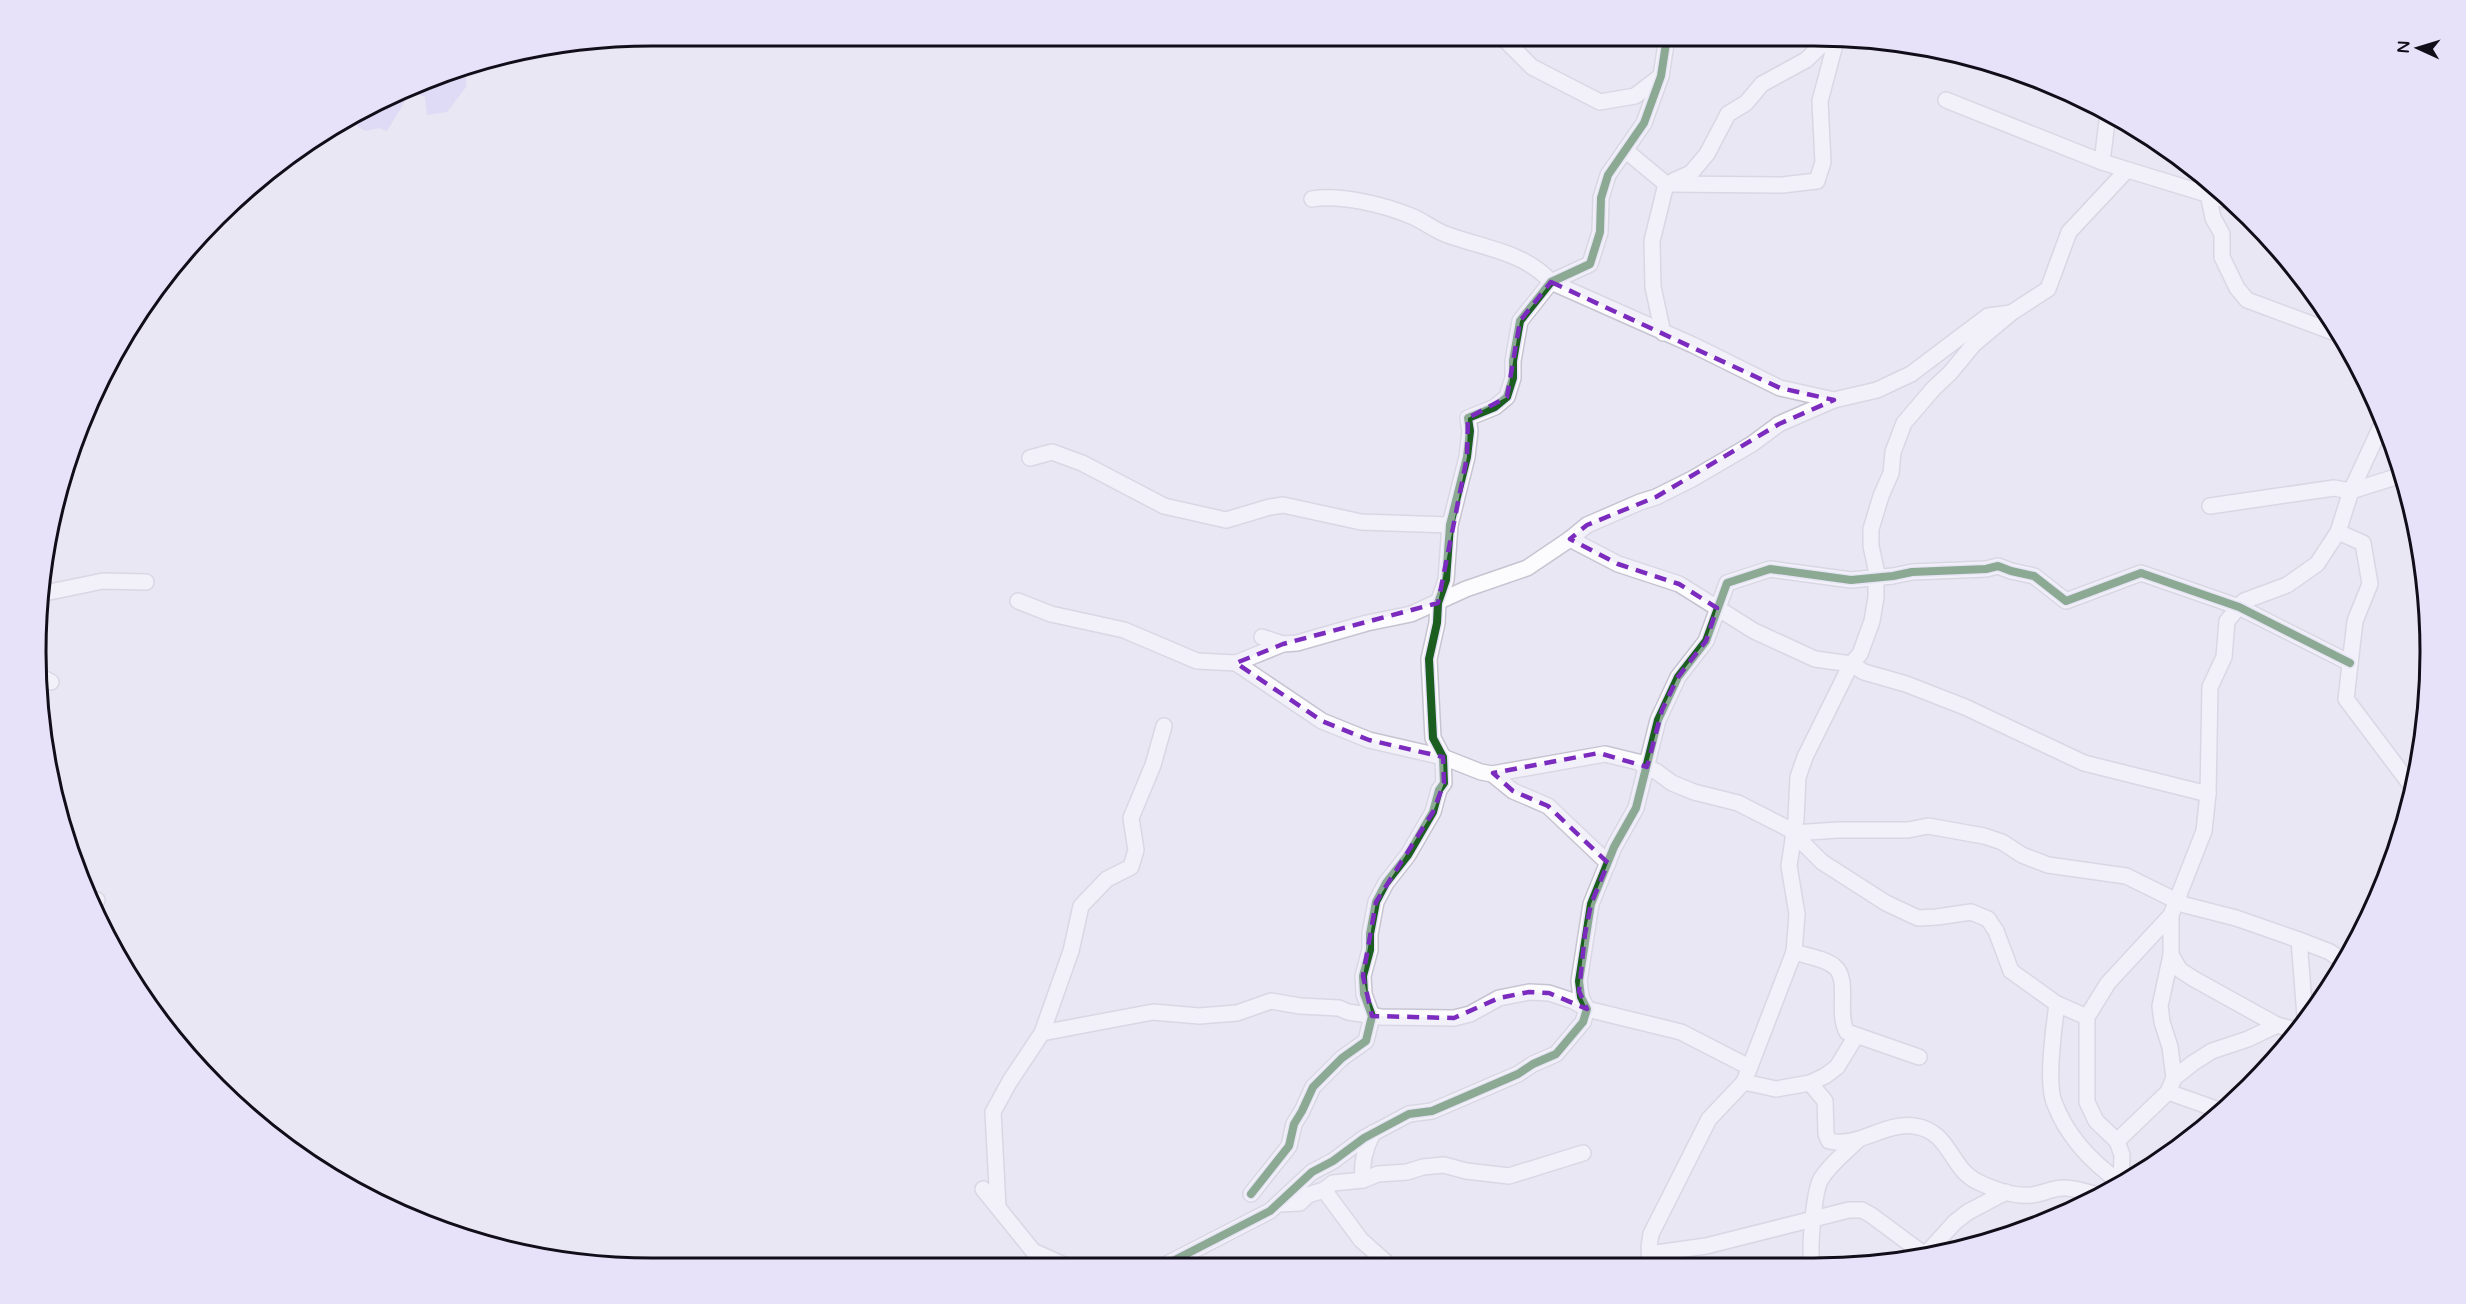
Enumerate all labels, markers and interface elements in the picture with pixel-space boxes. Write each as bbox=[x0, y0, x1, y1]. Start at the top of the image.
north arrow bbox=[2388, 18, 2448, 78]
text: N bbox=[2394, 40, 2414, 54]

